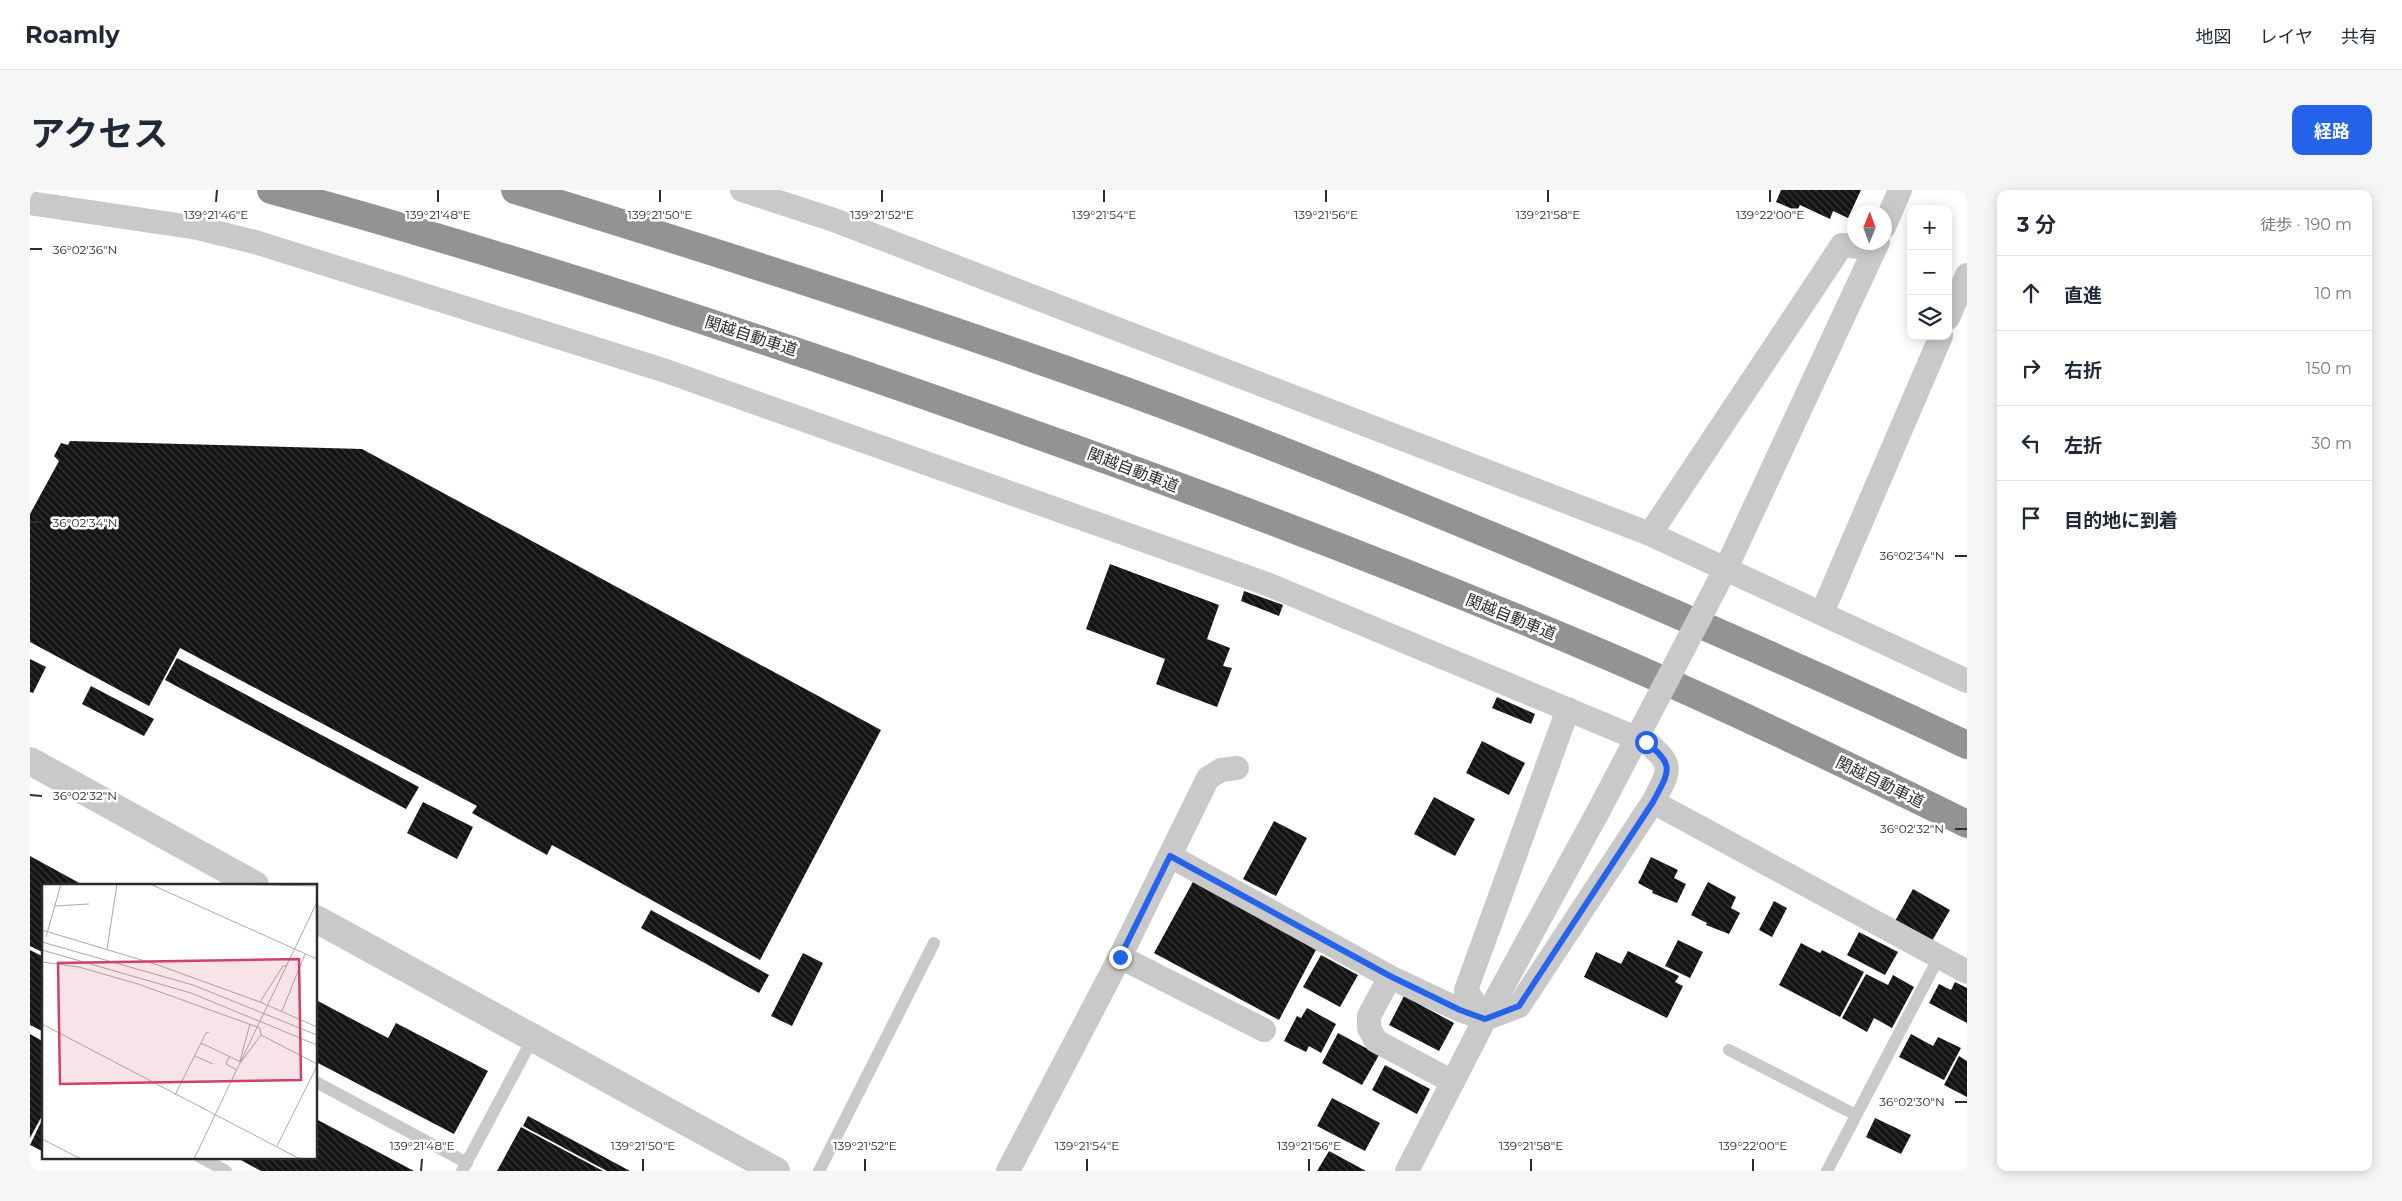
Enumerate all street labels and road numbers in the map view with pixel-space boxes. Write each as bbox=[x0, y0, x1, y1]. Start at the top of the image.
street label: 関越自動車道 bbox=[702, 312, 800, 360]
street label: 関越自動車道 bbox=[1085, 444, 1181, 496]
street label: 関越自動車道 bbox=[1463, 590, 1559, 644]
street label: 関越自動車道 bbox=[1833, 752, 1927, 812]

